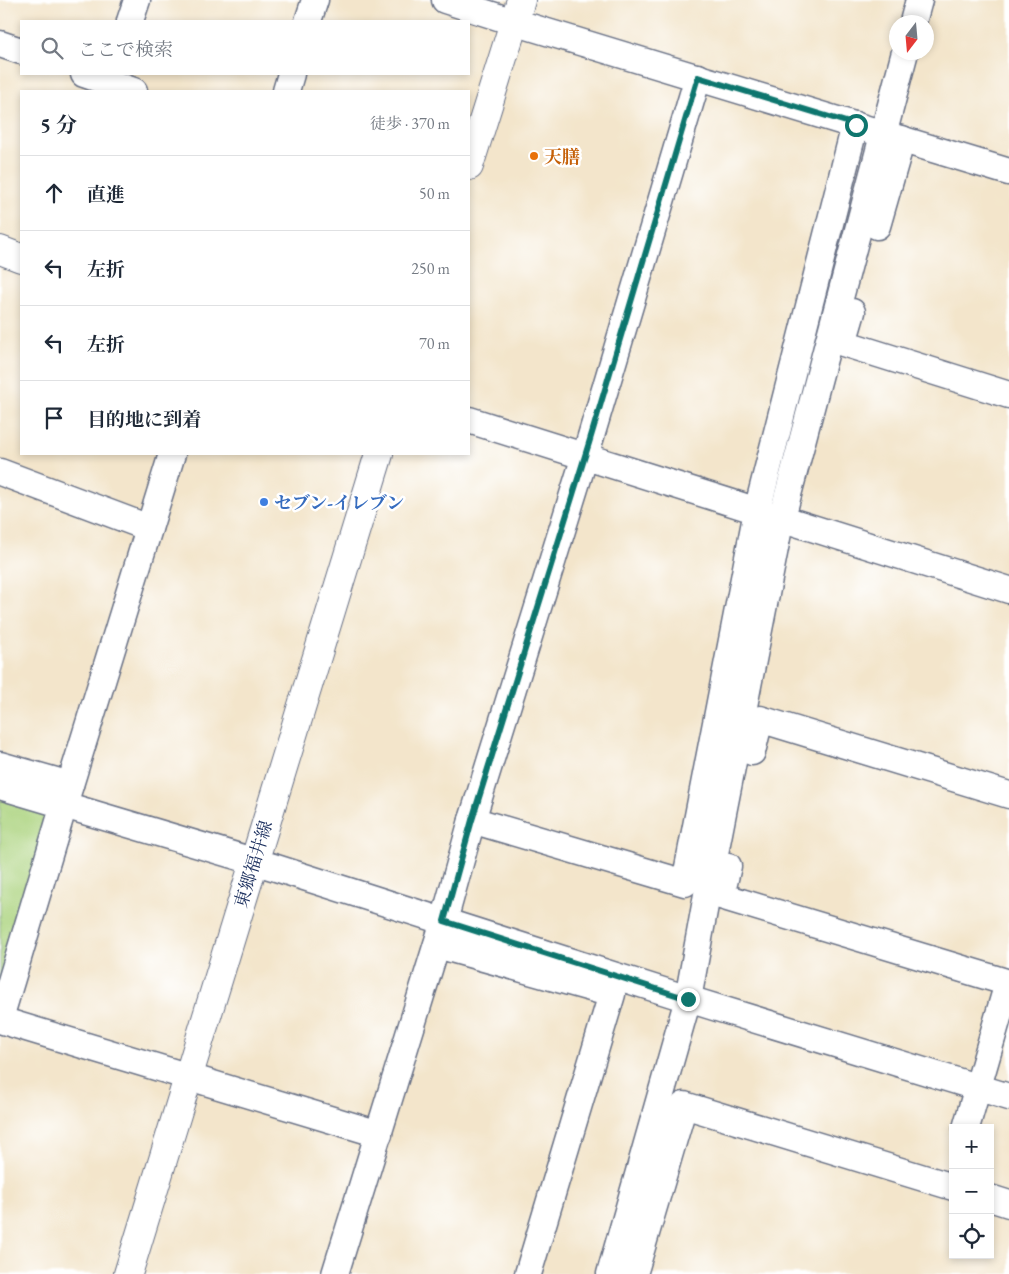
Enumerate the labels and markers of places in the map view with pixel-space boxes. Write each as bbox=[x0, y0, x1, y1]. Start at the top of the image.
place label: 天膳 bbox=[544, 145, 580, 168]
marker: 天膳 bbox=[528, 150, 540, 162]
place label: セブン-イレブン bbox=[274, 491, 404, 514]
marker: セブン-イレブン bbox=[258, 496, 270, 508]

